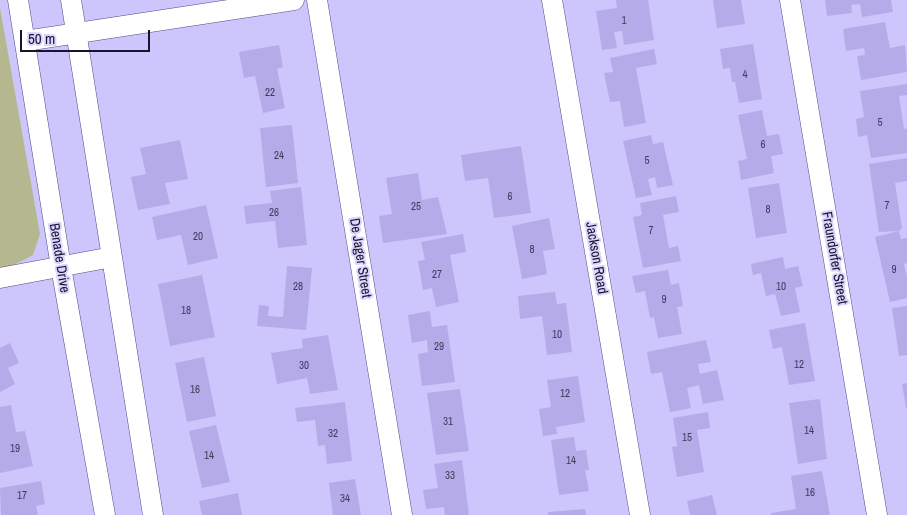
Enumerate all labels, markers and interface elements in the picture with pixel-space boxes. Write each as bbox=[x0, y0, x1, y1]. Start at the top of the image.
house number: 1 bbox=[621, 14, 627, 28]
scale bar bbox=[22, 20, 152, 52]
text: 50 m bbox=[28, 28, 55, 49]
house number: 4 bbox=[742, 68, 748, 82]
house number: 22 bbox=[265, 86, 275, 100]
house number: 5 bbox=[877, 116, 883, 130]
house number: 6 bbox=[760, 138, 766, 152]
house number: 24 bbox=[274, 149, 284, 163]
house number: 5 bbox=[644, 154, 650, 168]
house number: 6 bbox=[507, 190, 513, 204]
house number: 7 bbox=[884, 199, 890, 213]
house number: 25 bbox=[411, 200, 421, 214]
house number: 8 bbox=[765, 203, 771, 217]
house number: 26 bbox=[269, 206, 279, 220]
street label: Fraundorfer Street bbox=[818, 210, 850, 306]
street label: De Jager Street bbox=[345, 217, 375, 299]
street label: Jackson Road bbox=[581, 221, 611, 295]
street label: Benade Drive bbox=[45, 222, 73, 294]
house number: 7 bbox=[648, 224, 654, 238]
house number: 20 bbox=[193, 230, 203, 244]
house number: 8 bbox=[529, 243, 535, 257]
house number: 9 bbox=[891, 263, 897, 277]
house number: 27 bbox=[432, 268, 442, 282]
house number: 28 bbox=[293, 280, 303, 294]
house number: 10 bbox=[776, 280, 786, 294]
house number: 9 bbox=[661, 293, 667, 307]
house number: 18 bbox=[181, 304, 191, 318]
house number: 10 bbox=[552, 328, 562, 342]
house number: 29 bbox=[434, 340, 444, 354]
house number: 12 bbox=[794, 358, 804, 372]
house number: 30 bbox=[299, 359, 309, 373]
house number: 16 bbox=[190, 383, 200, 397]
house number: 12 bbox=[560, 387, 570, 401]
house number: 31 bbox=[443, 415, 453, 429]
house number: 14 bbox=[804, 424, 814, 438]
house number: 32 bbox=[328, 427, 338, 441]
house number: 15 bbox=[682, 431, 692, 445]
house number: 19 bbox=[10, 442, 20, 456]
house number: 14 bbox=[204, 449, 214, 463]
house number: 14 bbox=[566, 454, 576, 468]
house number: 33 bbox=[445, 469, 455, 483]
house number: 16 bbox=[805, 486, 815, 500]
house number: 17 bbox=[17, 489, 27, 503]
house number: 34 bbox=[340, 492, 350, 506]

